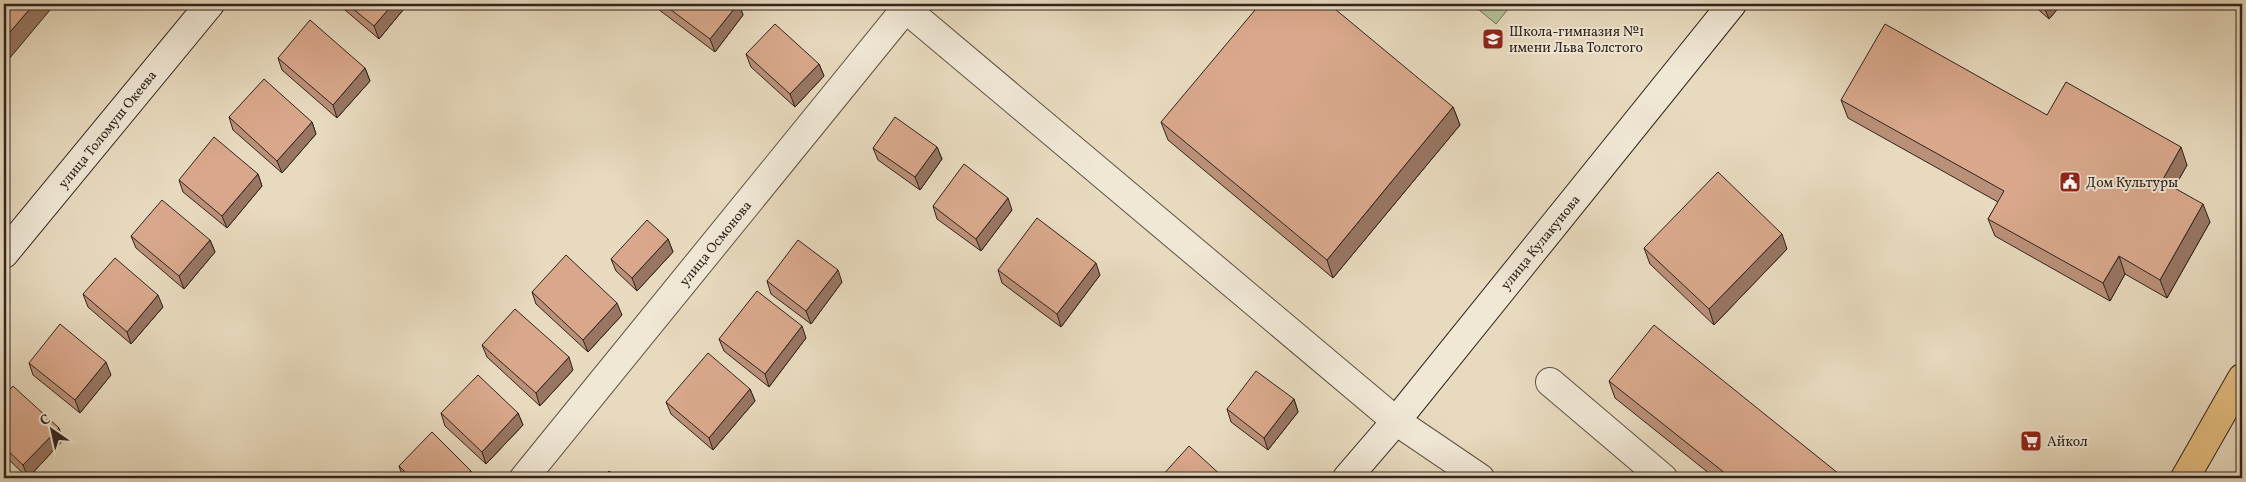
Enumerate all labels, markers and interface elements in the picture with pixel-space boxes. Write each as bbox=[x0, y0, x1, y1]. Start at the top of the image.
place label: Школа-гимназия №1 имени Льва Толстого bbox=[1509, 23, 1645, 58]
school or university icon: Школа-гимназия №1 имени Льва Толстого bbox=[1481, 27, 1505, 51]
street label: улица Толомуш Океева bbox=[55, 67, 162, 193]
public building icon: Дом Культуры bbox=[2058, 170, 2082, 194]
place label: Дом Культуры bbox=[2086, 174, 2178, 193]
street label: улица Кулакунова bbox=[1497, 191, 1585, 294]
street label: улица Осмонова bbox=[676, 197, 757, 291]
north arrow bbox=[28, 404, 78, 454]
text: С bbox=[37, 410, 55, 431]
supermarket icon: Айкол bbox=[2019, 429, 2043, 453]
place label: Айкол bbox=[2047, 433, 2088, 452]

